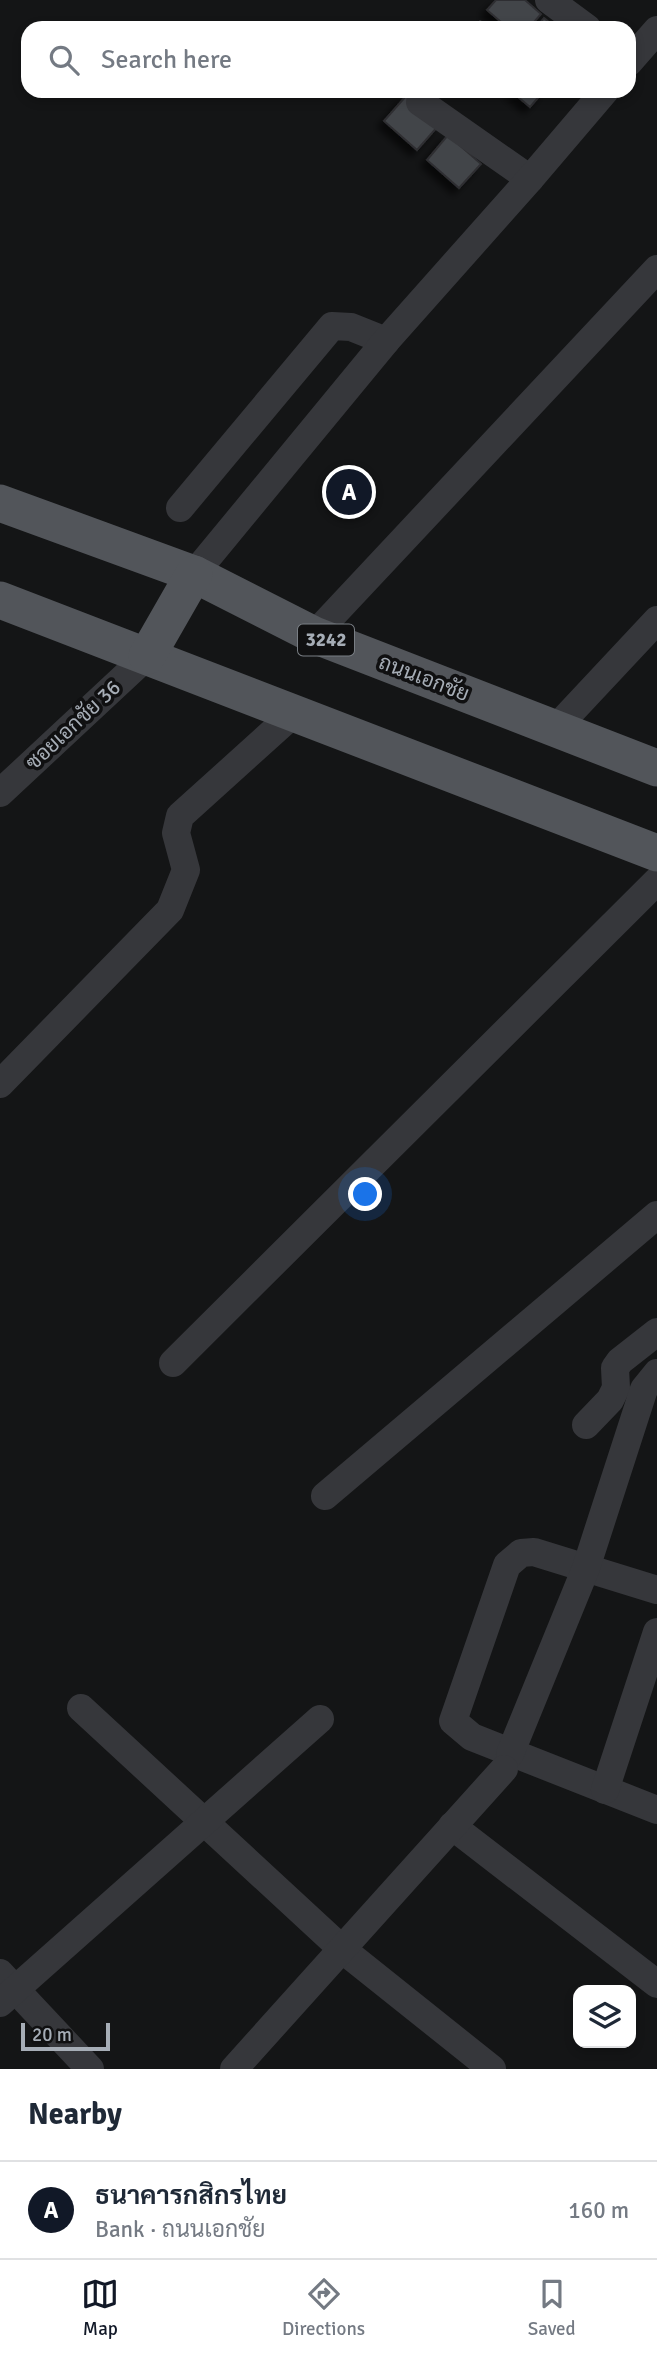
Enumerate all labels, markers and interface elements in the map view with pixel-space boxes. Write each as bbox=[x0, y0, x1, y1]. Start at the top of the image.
search box bbox=[21, 21, 636, 98]
icon: search bbox=[45, 41, 83, 79]
text: Search here bbox=[101, 44, 232, 76]
pin: A bbox=[326, 466, 372, 518]
road number: 3242 bbox=[298, 624, 354, 656]
street label: ถนนเอกชัย bbox=[375, 649, 473, 707]
street label: ซอยเอกชัย 36 bbox=[20, 674, 126, 776]
your location bbox=[348, 1177, 382, 1211]
map controls bbox=[573, 1985, 636, 2048]
button: layers bbox=[573, 1985, 636, 2048]
scale bar bbox=[21, 2020, 110, 2052]
text: 20 m bbox=[32, 2023, 72, 2047]
text: Nearby bbox=[28, 2096, 122, 2133]
text: ธนาคารกสิกรไทย bbox=[95, 2180, 287, 2212]
text: A bbox=[44, 2196, 58, 2225]
text: 160 m bbox=[568, 2196, 629, 2225]
text: Bank · ถนนเอกชัย bbox=[95, 2215, 265, 2244]
tab: Map bbox=[81, 2275, 119, 2341]
tab: Directions bbox=[282, 2275, 365, 2341]
tab: Saved bbox=[528, 2275, 576, 2341]

